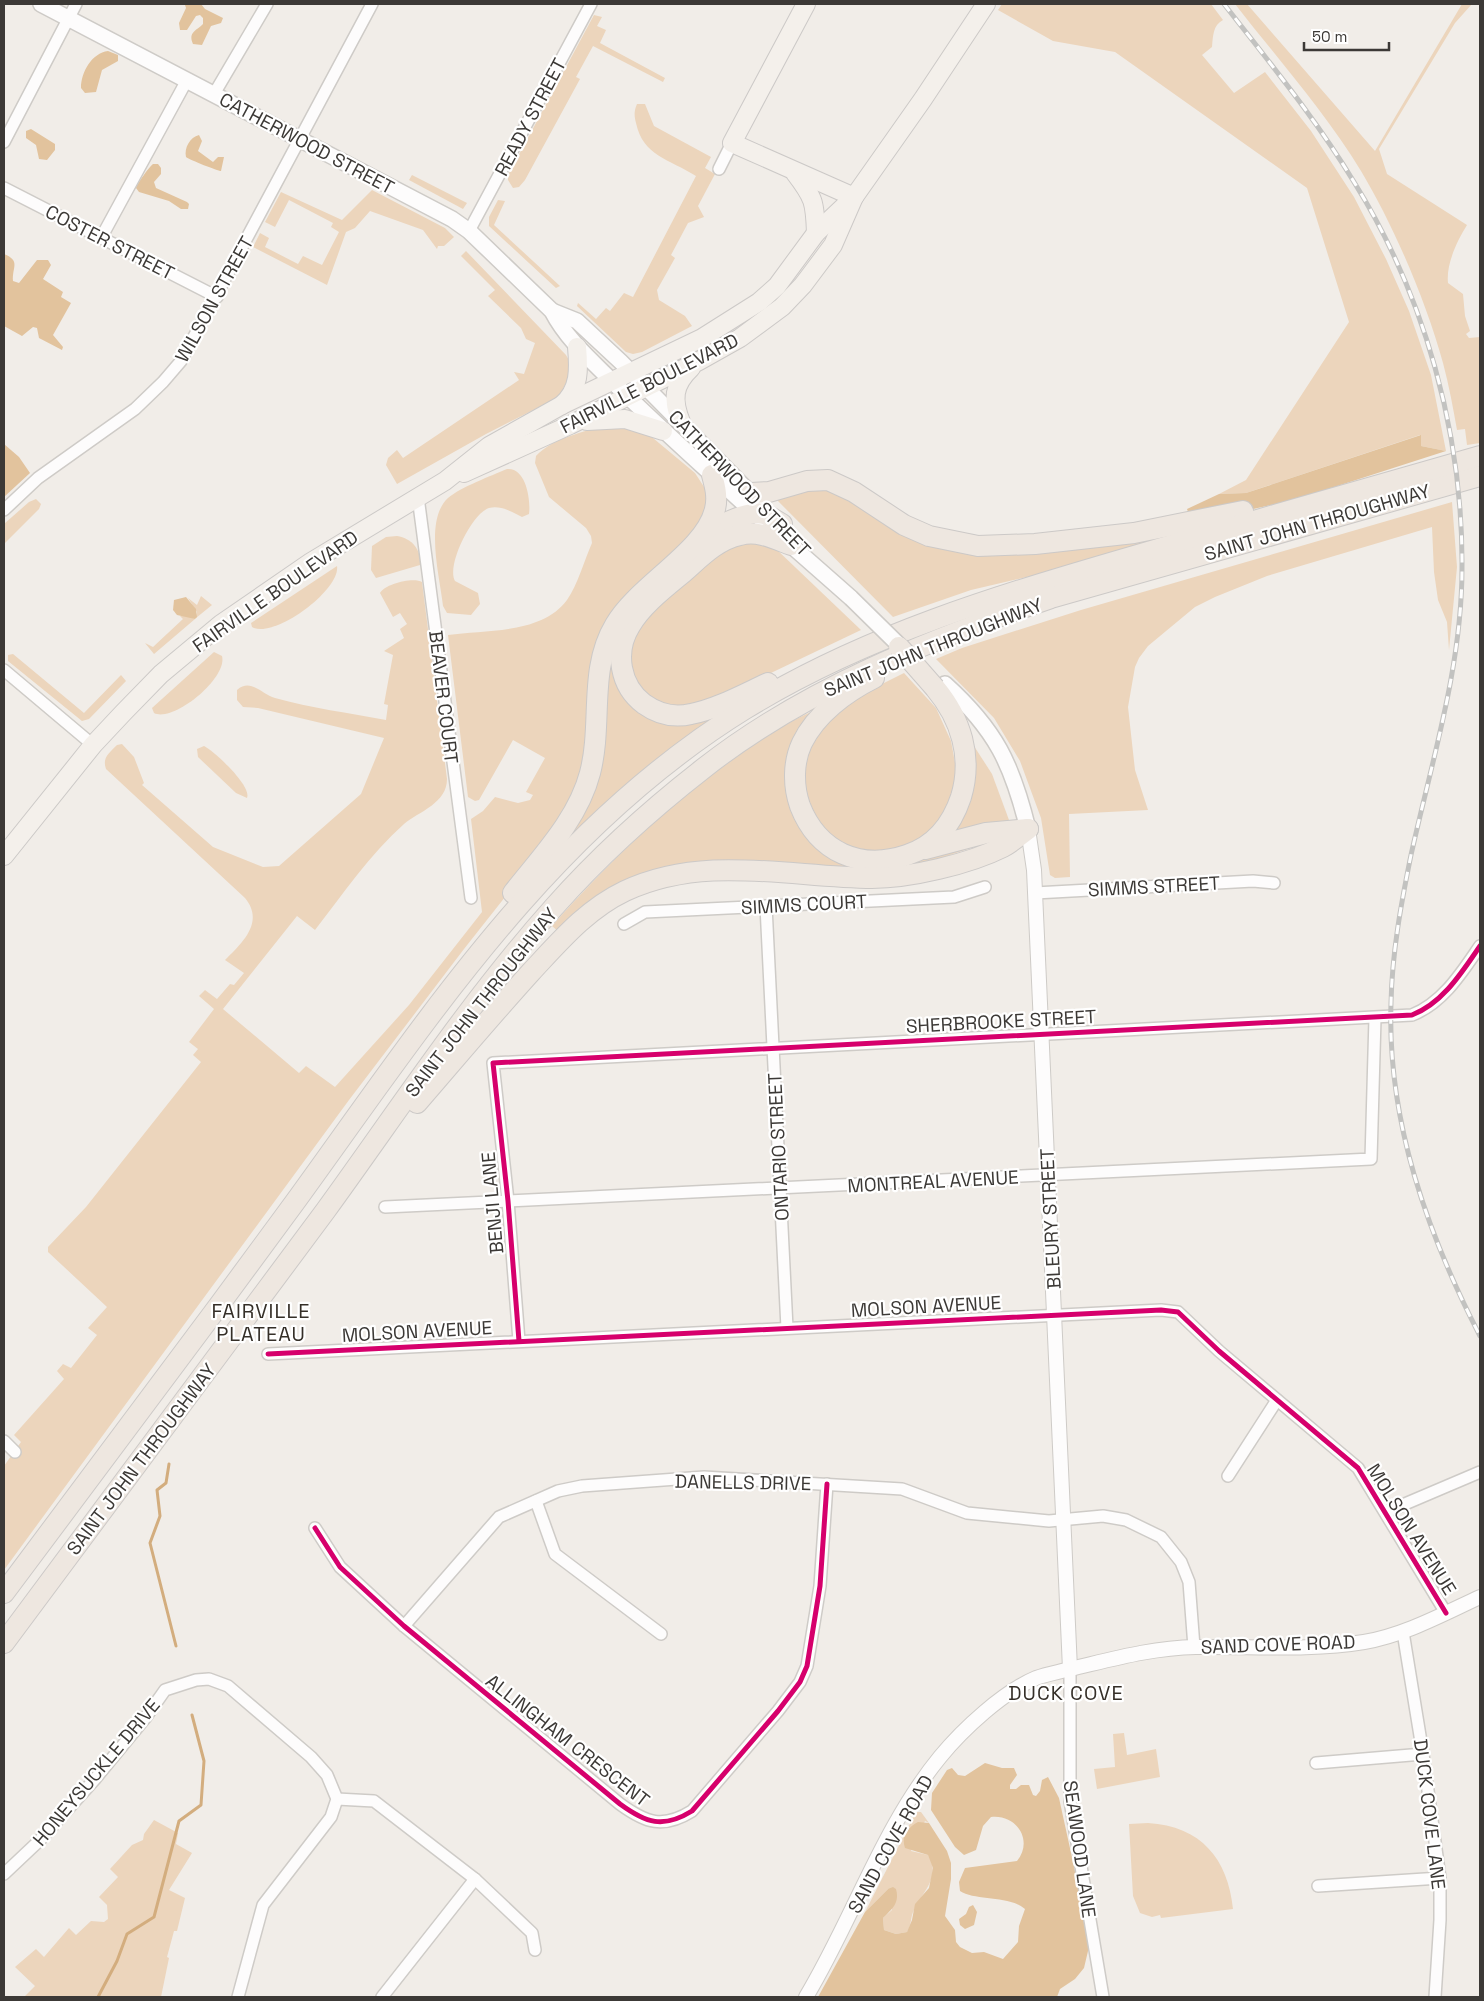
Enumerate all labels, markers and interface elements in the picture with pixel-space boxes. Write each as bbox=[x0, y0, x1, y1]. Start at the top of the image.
scale bar bbox=[1304, 20, 1389, 52]
text: 50 m bbox=[1312, 27, 1347, 46]
street label: READY STREET bbox=[489, 54, 572, 180]
street label: CATHERWOOD STREET bbox=[215, 87, 399, 200]
street label: COSTER STREET bbox=[41, 199, 179, 286]
street label: WILSON STREET bbox=[169, 232, 259, 367]
street label: FAIRVILLE BOULEVARD bbox=[556, 328, 743, 439]
street label: CATHERWOOD STREET bbox=[663, 405, 816, 562]
street label: SAINT JOHN THROUGHWAY bbox=[1201, 478, 1433, 567]
street label: FAIRVILLE BOULEVARD bbox=[187, 525, 363, 658]
street label: SAINT JOHN THROUGHWAY bbox=[820, 592, 1047, 703]
street label: BEAVER COURT bbox=[423, 629, 464, 765]
street label: SIMMS STREET bbox=[1087, 871, 1221, 902]
street label: SIMMS COURT bbox=[740, 889, 868, 920]
street label: SAINT JOHN THROUGHWAY bbox=[400, 902, 563, 1102]
street label: SHERBROOKE STREET bbox=[905, 1004, 1097, 1039]
street label: ONTARIO STREET bbox=[762, 1072, 795, 1222]
street label: BLEURY STREET bbox=[1034, 1148, 1067, 1290]
street label: BENJI LANE bbox=[476, 1151, 509, 1255]
street label: MONTREAL AVENUE bbox=[847, 1165, 1019, 1198]
street label: MOLSON AVENUE bbox=[850, 1290, 1002, 1323]
district label: FAIRVILLE PLATEAU bbox=[211, 1298, 311, 1347]
street label: MOLSON AVENUE bbox=[341, 1315, 493, 1348]
street label: SAINT JOHN THROUGHWAY bbox=[61, 1358, 222, 1560]
street label: MOLSON AVENUE bbox=[1361, 1459, 1462, 1600]
street label: DANELLS DRIVE bbox=[674, 1469, 812, 1496]
street label: SAND COVE ROAD bbox=[1200, 1629, 1356, 1660]
street label: ALLINGHAM CRESCENT bbox=[481, 1669, 655, 1812]
district label: DUCK COVE bbox=[1008, 1680, 1124, 1706]
street label: HONEYSUCKLE DRIVE bbox=[27, 1693, 166, 1851]
street label: DUCK COVE LANE bbox=[1408, 1737, 1451, 1891]
street label: SAND COVE ROAD bbox=[842, 1771, 939, 1918]
street label: SEAWOOD LANE bbox=[1057, 1779, 1102, 1919]

